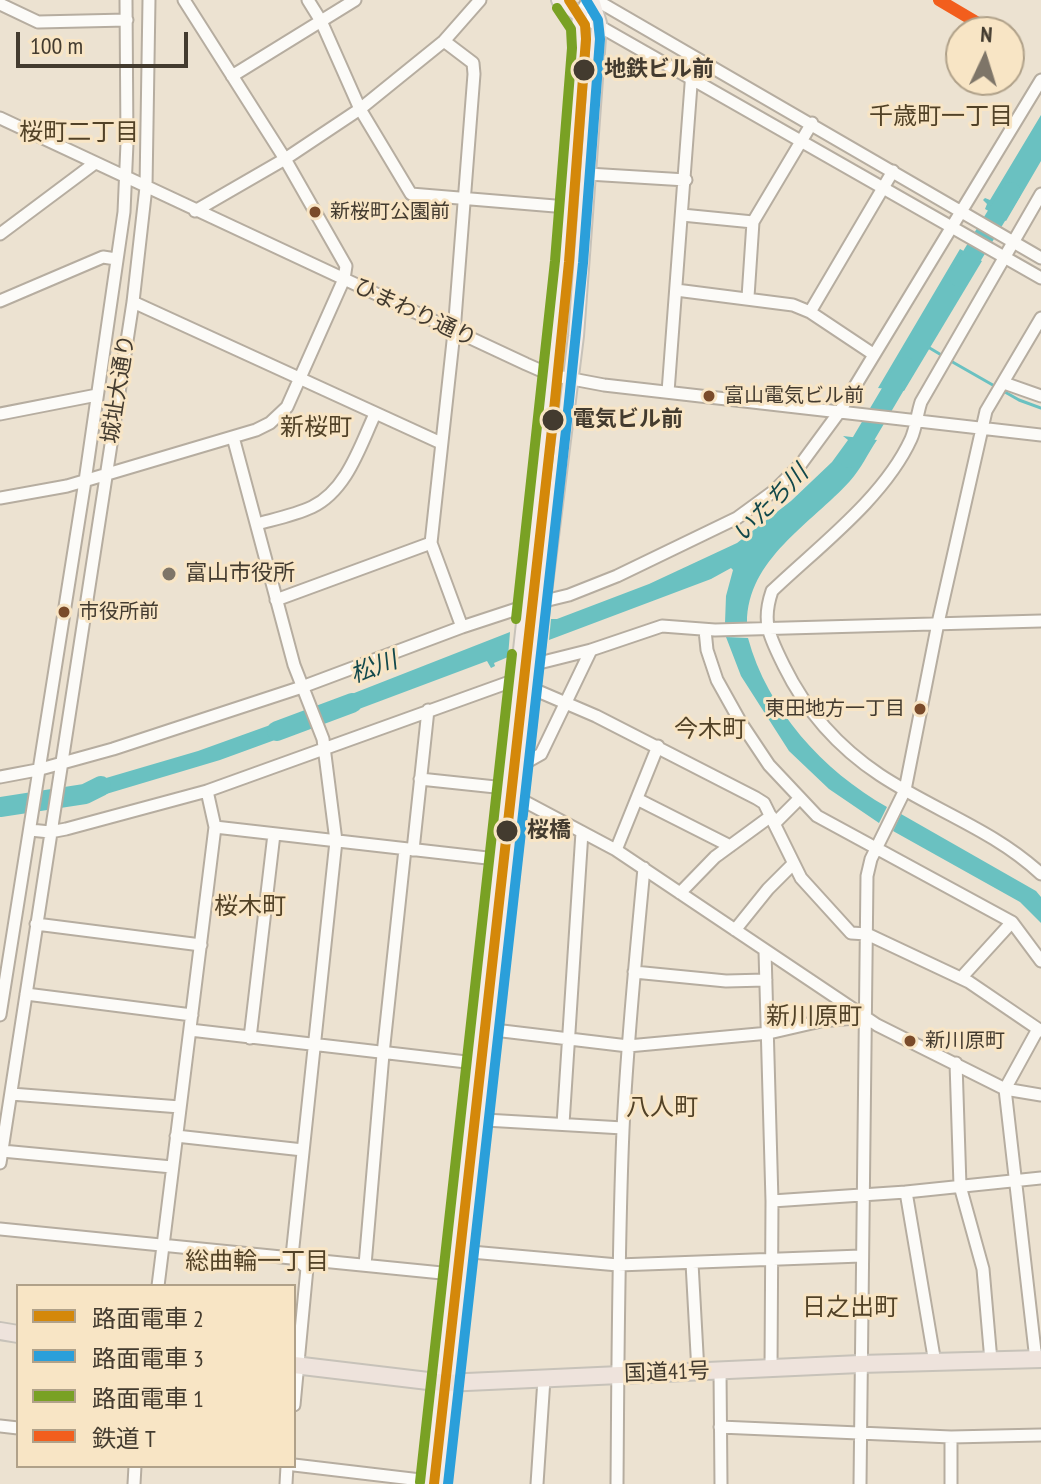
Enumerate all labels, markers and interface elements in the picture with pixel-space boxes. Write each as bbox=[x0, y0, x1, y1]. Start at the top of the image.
scale bar bbox=[20, 16, 192, 66]
north arrow bbox=[945, 16, 1025, 96]
text: N bbox=[980, 20, 993, 48]
text: 100 m bbox=[30, 30, 83, 61]
marker: 地鉄ビル前 bbox=[571, 57, 597, 83]
place label: 地鉄ビル前 bbox=[604, 57, 714, 83]
district label: 千歳町一丁目 bbox=[869, 103, 1013, 131]
district label: 桜町二丁目 bbox=[19, 119, 139, 147]
place label: 新桜町公園前 bbox=[330, 200, 450, 224]
marker: 新桜町公園前 bbox=[307, 204, 323, 220]
street label: ひまわり通り bbox=[350, 273, 480, 353]
street label: 城址大通り bbox=[97, 333, 141, 445]
place label: 富山電気ビル前 bbox=[724, 384, 864, 408]
marker: 富山電気ビル前 bbox=[701, 388, 717, 404]
marker: 電気ビル前 bbox=[540, 407, 566, 433]
place label: 電気ビル前 bbox=[573, 407, 683, 433]
district label: 新桜町 bbox=[280, 414, 352, 442]
water label: いたち川 bbox=[727, 459, 815, 549]
place label: 富山市役所 bbox=[185, 561, 295, 587]
marker: 富山市役所 bbox=[160, 565, 178, 583]
place label: 市役所前 bbox=[79, 600, 159, 624]
marker: 市役所前 bbox=[56, 604, 72, 620]
water label: 松川 bbox=[347, 646, 401, 690]
place label: 東田地方一丁目 bbox=[765, 697, 905, 721]
marker: 東田地方一丁目 bbox=[912, 701, 928, 717]
district label: 今木町 bbox=[674, 716, 746, 744]
marker: 桜橋 bbox=[494, 818, 520, 844]
place label: 桜橋 bbox=[527, 818, 571, 844]
district label: 桜木町 bbox=[214, 893, 286, 921]
district label: 新川原町 bbox=[766, 1003, 862, 1031]
place label: 新川原町 bbox=[925, 1029, 1005, 1053]
marker: 新川原町 bbox=[902, 1033, 918, 1049]
district label: 八人町 bbox=[626, 1094, 698, 1122]
district label: 総曲輪一丁目 bbox=[185, 1248, 329, 1276]
legend bbox=[16, 1284, 296, 1468]
district label: 日之出町 bbox=[802, 1294, 898, 1322]
text: 路面電車 2 bbox=[92, 1303, 204, 1334]
text: 路面電車 3 bbox=[92, 1343, 204, 1374]
street label: 国道41号 bbox=[624, 1358, 710, 1388]
text: 路面電車 1 bbox=[92, 1383, 204, 1414]
text: 鉄道 T bbox=[92, 1423, 156, 1454]

